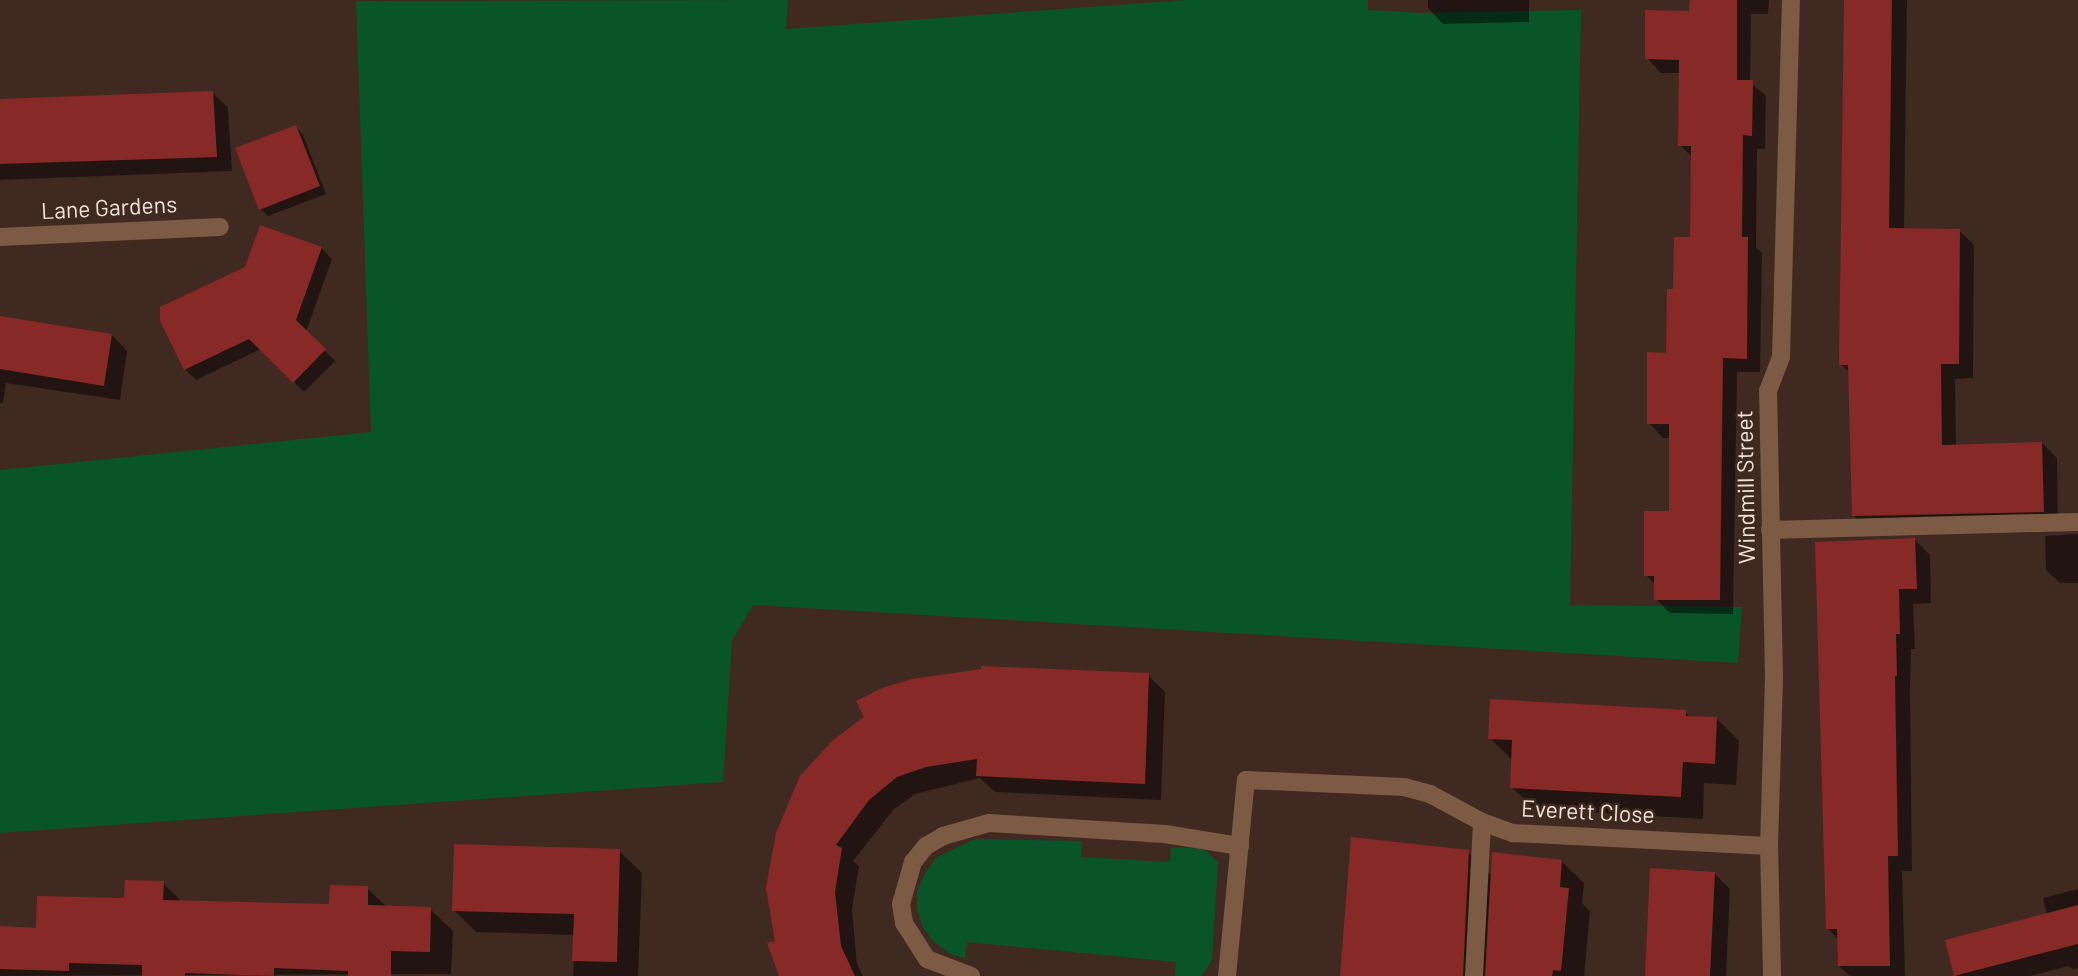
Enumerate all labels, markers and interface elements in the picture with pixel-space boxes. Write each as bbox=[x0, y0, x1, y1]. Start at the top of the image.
street label: Lane Gardens bbox=[40, 190, 178, 224]
street label: Windmill Street bbox=[1730, 410, 1760, 564]
street label: Everett Close bbox=[1521, 794, 1655, 828]

